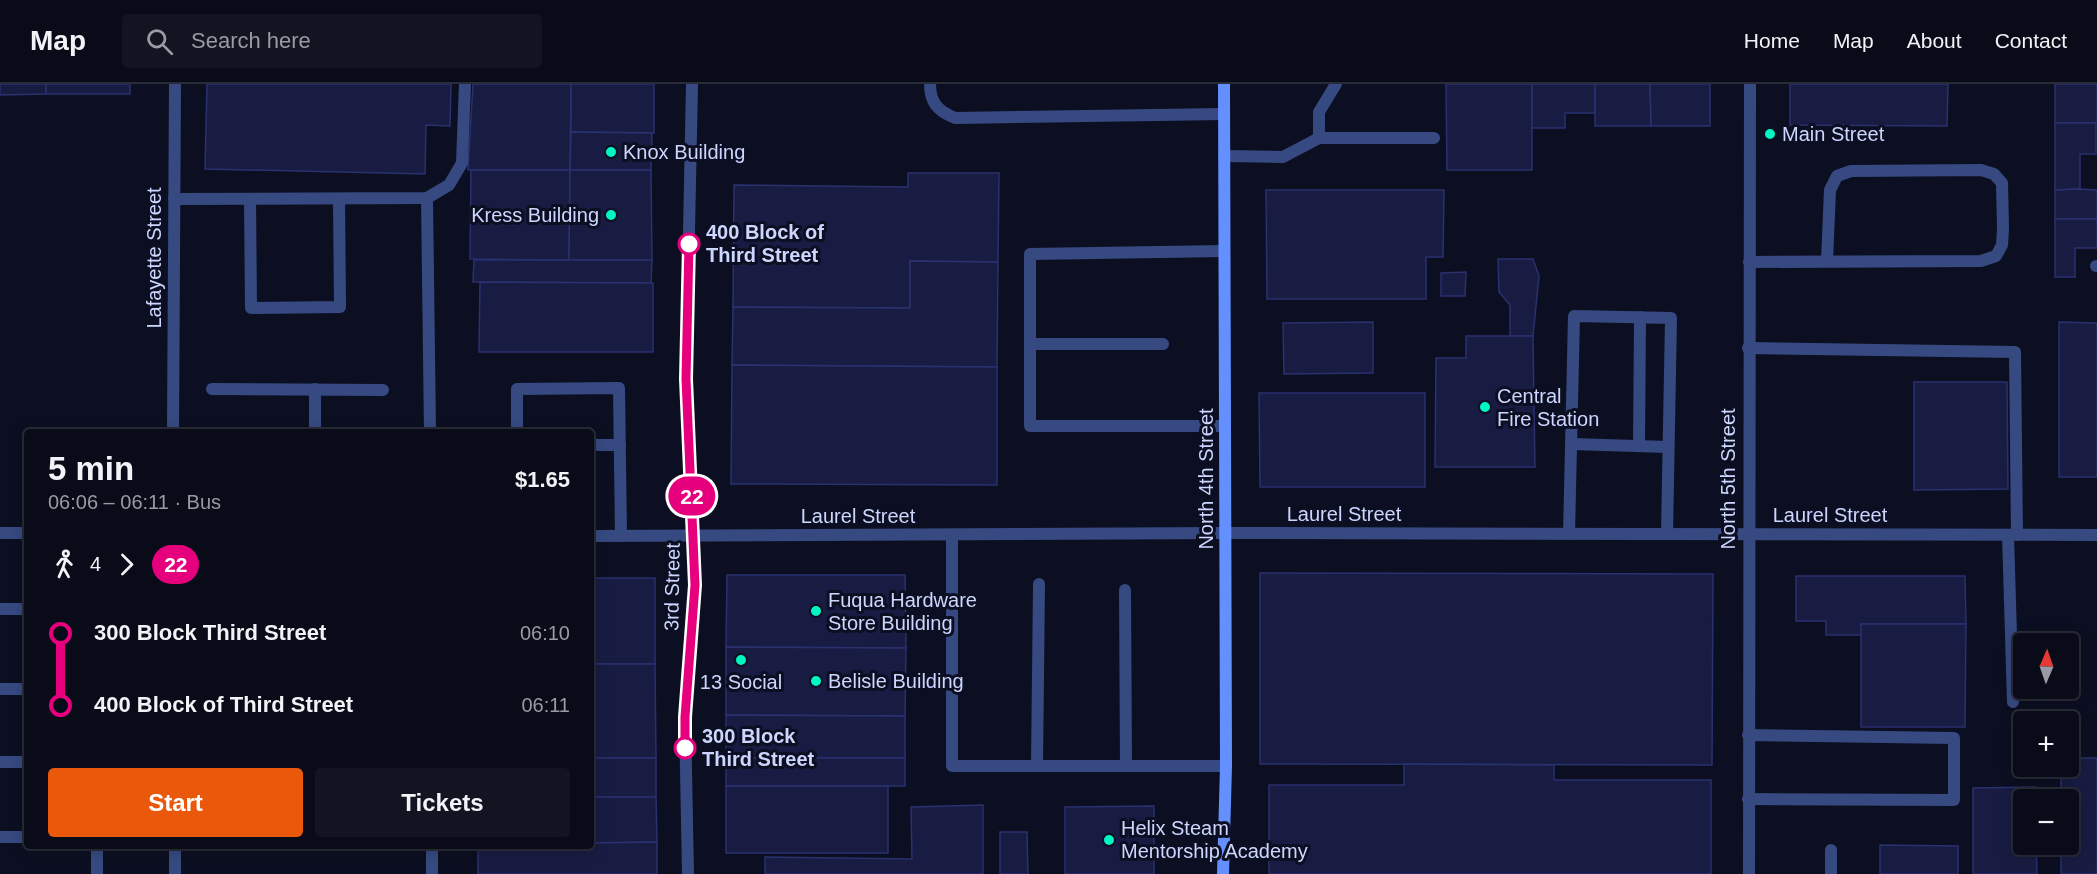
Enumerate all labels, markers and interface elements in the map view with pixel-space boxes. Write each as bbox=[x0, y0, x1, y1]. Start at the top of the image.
search box bbox=[122, 14, 542, 68]
text: Map bbox=[30, 25, 86, 56]
icon: search bbox=[143, 25, 176, 58]
text: Search here bbox=[191, 28, 311, 53]
text: Home bbox=[1744, 29, 1800, 52]
text: Map bbox=[1833, 29, 1874, 52]
text: About bbox=[1907, 29, 1962, 52]
text: Contact bbox=[1995, 29, 2067, 52]
place label: Main Street bbox=[1782, 123, 1885, 145]
marker: Main Street bbox=[1763, 127, 1777, 141]
place label: Knox Building bbox=[623, 141, 745, 163]
marker: Knox Building bbox=[604, 145, 618, 159]
street label: Lafayette Street bbox=[143, 187, 165, 329]
place label: Kress Building bbox=[471, 204, 599, 226]
marker: Kress Building bbox=[604, 208, 618, 222]
place label: 400 Block of Third Street bbox=[706, 221, 824, 266]
marker: 400 Block of Third Street bbox=[678, 233, 700, 255]
place label: Central Fire Station bbox=[1497, 385, 1599, 430]
marker: Central Fire Station bbox=[1478, 400, 1492, 414]
street label: North 4th Street bbox=[1195, 408, 1217, 550]
street label: North 5th Street bbox=[1717, 408, 1739, 550]
text: 5 min bbox=[48, 450, 134, 487]
text: $1.65 bbox=[515, 467, 570, 492]
line badge: 22 bbox=[665, 476, 719, 516]
text: 22 bbox=[680, 485, 704, 508]
text: 06:06 – 06:11 · Bus bbox=[48, 491, 221, 513]
street label: Laurel Street bbox=[1287, 503, 1402, 525]
street label: Laurel Street bbox=[1773, 504, 1888, 526]
street label: Laurel Street bbox=[801, 505, 916, 527]
street label: 3rd Street bbox=[660, 542, 684, 631]
icon: walk bbox=[48, 548, 81, 581]
icon: forward bbox=[110, 548, 143, 581]
text: 4 bbox=[90, 553, 101, 575]
text: 22 bbox=[164, 553, 187, 576]
place label: Fuqua Hardware Store Building bbox=[828, 589, 977, 634]
marker: Fuqua Hardware Store Building bbox=[809, 604, 823, 618]
text: 300 Block Third Street bbox=[94, 620, 326, 645]
text: 06:10 bbox=[520, 622, 570, 644]
north arrow bbox=[2013, 633, 2079, 699]
map controls bbox=[2013, 633, 2079, 855]
marker: 13 Social bbox=[734, 653, 748, 667]
place label: Belisle Building bbox=[828, 670, 964, 692]
place label: 13 Social bbox=[700, 671, 782, 693]
marker: Belisle Building bbox=[809, 674, 823, 688]
text: 400 Block of Third Street bbox=[94, 692, 353, 717]
text: 06:11 bbox=[521, 694, 570, 716]
button: + bbox=[2013, 711, 2079, 777]
place label: 300 Block Third Street bbox=[702, 725, 815, 770]
marker: 300 Block Third Street bbox=[674, 737, 696, 759]
button: Start bbox=[48, 768, 303, 837]
button: Tickets bbox=[315, 768, 570, 837]
button: − bbox=[2013, 789, 2079, 855]
place label: Helix Steam Mentorship Academy bbox=[1121, 817, 1308, 862]
marker: Helix Steam Mentorship Academy bbox=[1102, 833, 1116, 847]

